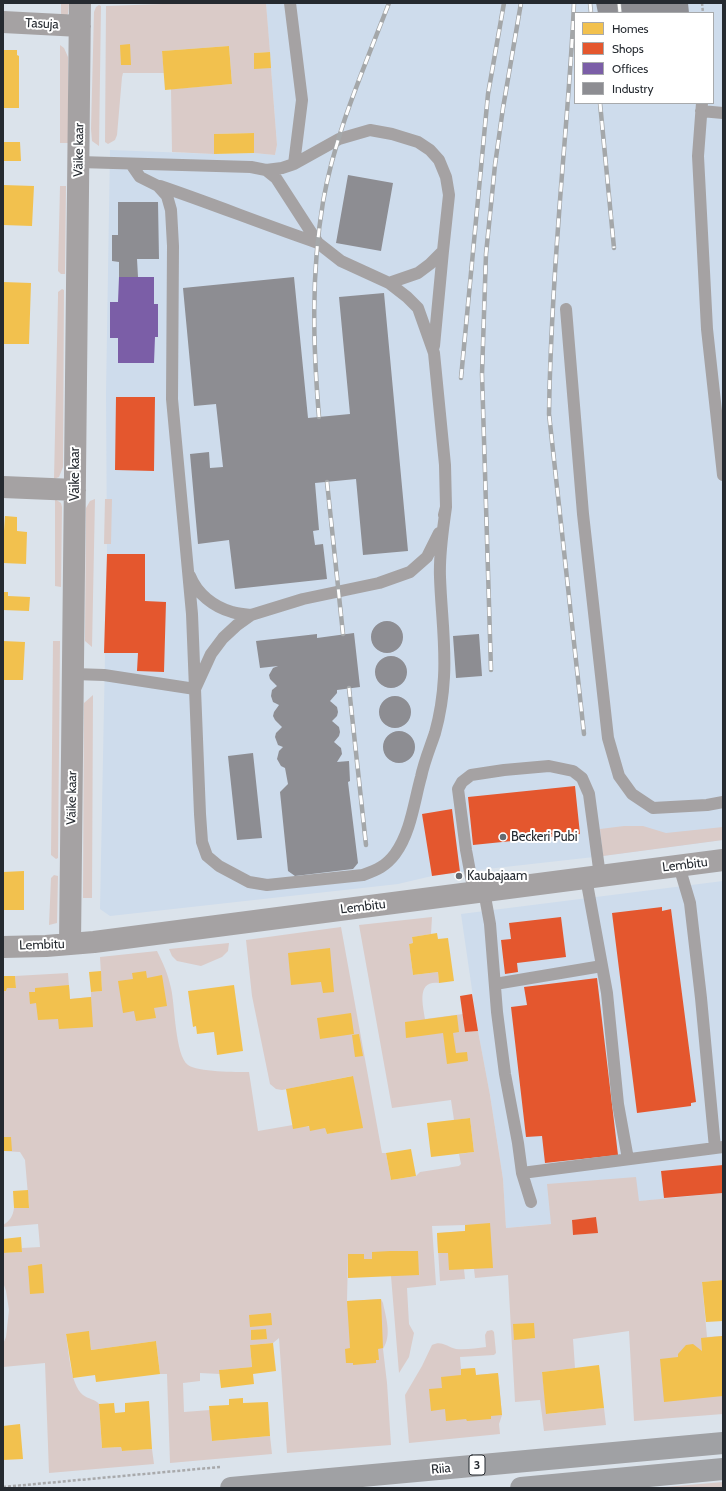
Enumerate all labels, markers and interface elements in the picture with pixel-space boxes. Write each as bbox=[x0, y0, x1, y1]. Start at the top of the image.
legend bbox=[574, 12, 714, 104]
street label: Tasuja bbox=[25, 15, 59, 33]
text: Homes bbox=[612, 21, 649, 36]
text: Shops bbox=[612, 41, 644, 56]
text: Offices bbox=[612, 61, 648, 76]
text: Industry bbox=[612, 81, 653, 96]
street label: Väike kaar bbox=[71, 123, 87, 177]
street label: Väike kaar bbox=[67, 447, 83, 501]
street label: Väike kaar bbox=[64, 771, 80, 825]
place label: Beckeri Pubi bbox=[511, 829, 577, 845]
marker: Beckeri Pubi bbox=[498, 832, 508, 842]
street label: Lembitu bbox=[661, 854, 709, 876]
place label: Kaubajaam bbox=[467, 868, 528, 884]
marker: Kaubajaam bbox=[454, 871, 464, 881]
street label: Lembitu bbox=[339, 896, 387, 918]
street label: Lembitu bbox=[19, 936, 65, 954]
road number: 3 bbox=[469, 1455, 485, 1475]
street label: Riia bbox=[431, 1460, 451, 1478]

